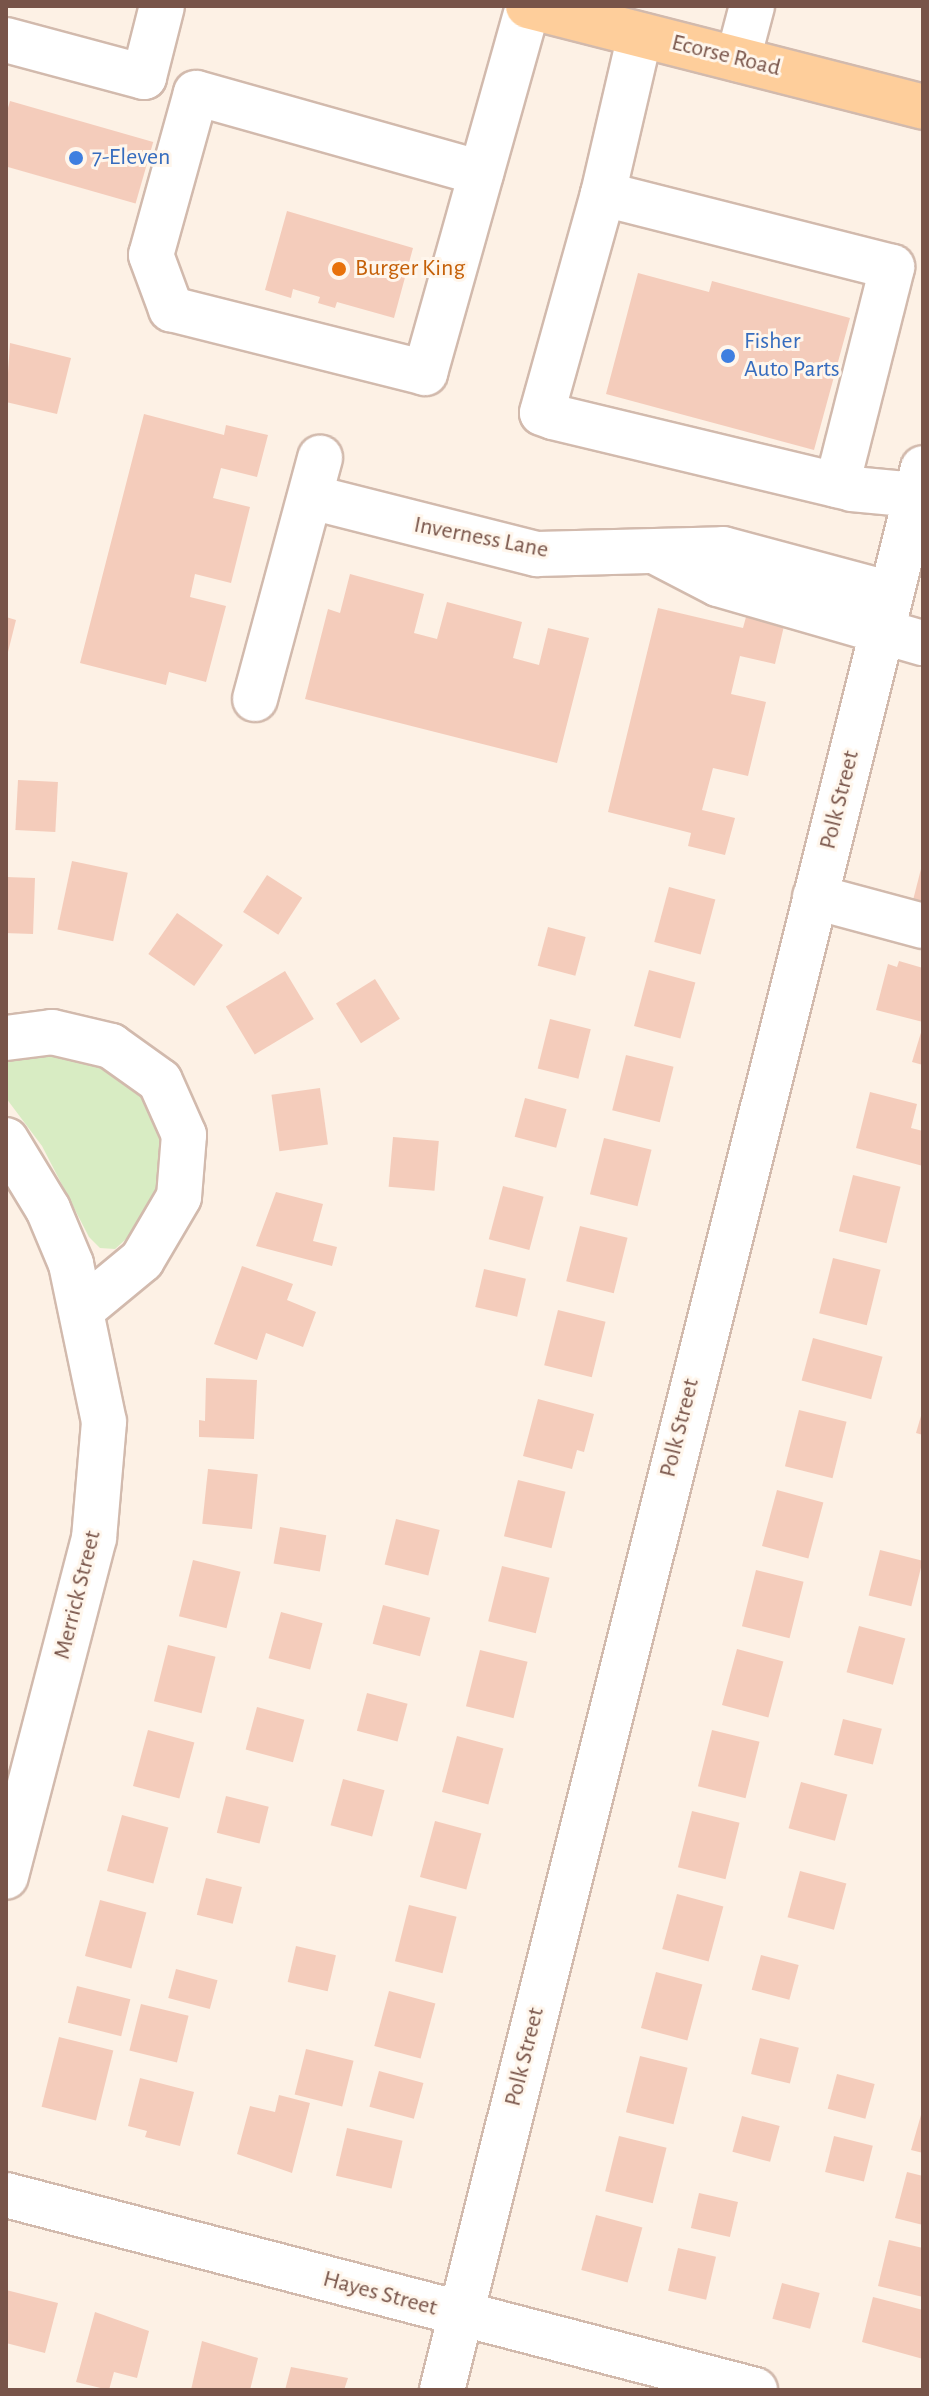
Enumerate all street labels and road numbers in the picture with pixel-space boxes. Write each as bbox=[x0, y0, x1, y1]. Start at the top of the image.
street label: Ecorse Road bbox=[669, 29, 783, 83]
street label: Inverness Lane bbox=[411, 511, 551, 565]
street label: Polk Street bbox=[814, 748, 866, 852]
street label: Polk Street bbox=[654, 1376, 706, 1480]
street label: Merrick Street bbox=[48, 1528, 108, 1662]
street label: Polk Street bbox=[499, 2005, 551, 2109]
street label: Hayes Street bbox=[320, 2265, 440, 2323]

